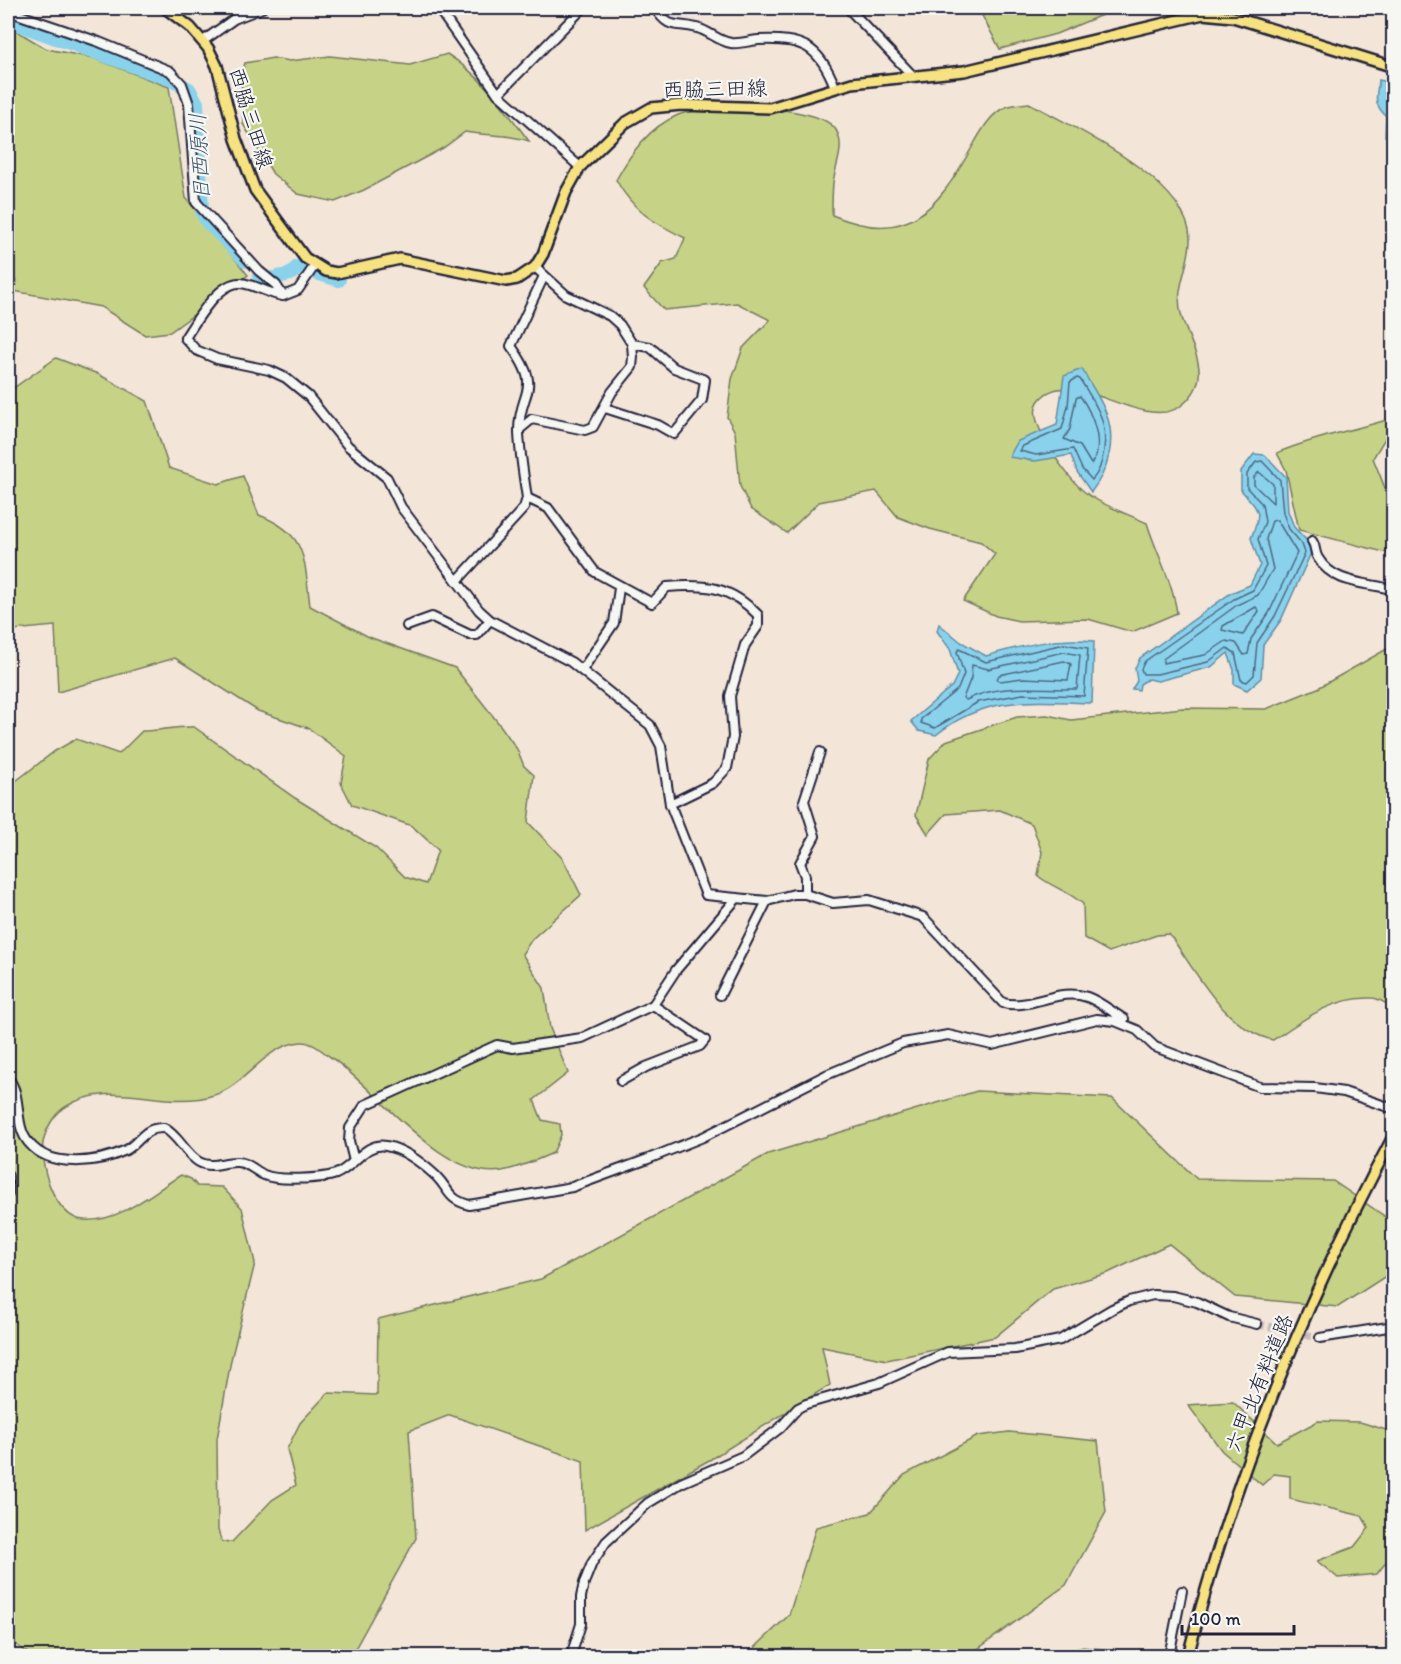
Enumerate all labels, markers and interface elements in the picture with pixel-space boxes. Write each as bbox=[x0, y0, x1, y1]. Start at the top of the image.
street label: 西脇三田線 bbox=[224, 64, 279, 172]
street label: 西脇三田線 bbox=[662, 75, 768, 102]
water label: 日西原川 bbox=[184, 112, 215, 202]
street label: 六甲北有料道路 bbox=[1219, 1310, 1298, 1456]
scale bar bbox=[1182, 1598, 1294, 1636]
text: 100 m bbox=[1191, 1608, 1241, 1630]

